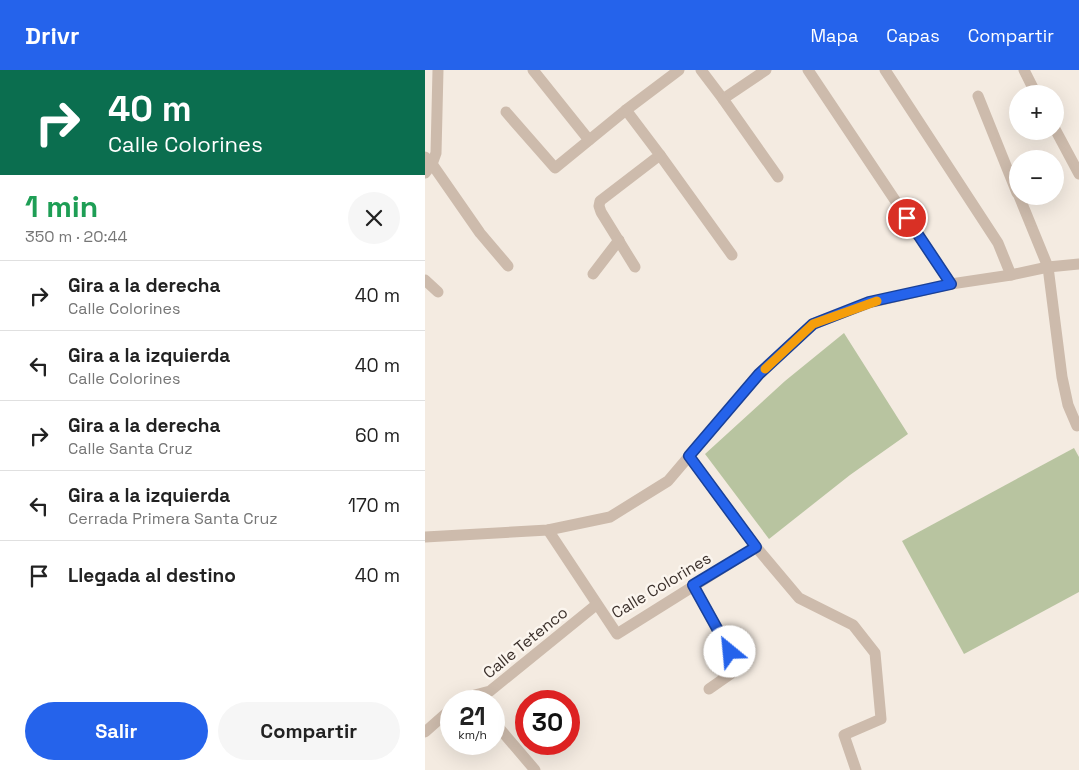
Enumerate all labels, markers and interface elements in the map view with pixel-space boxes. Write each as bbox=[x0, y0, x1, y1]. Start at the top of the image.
text: Drivr bbox=[25, 20, 80, 51]
text: Mapa bbox=[810, 24, 858, 47]
text: Capas bbox=[886, 24, 940, 47]
text: Compartir bbox=[968, 24, 1054, 47]
map controls bbox=[1009, 85, 1064, 205]
button: + bbox=[1009, 85, 1064, 140]
text: 40 m bbox=[108, 87, 192, 131]
icon: right bbox=[25, 90, 90, 155]
text: Calle Colorines bbox=[108, 130, 263, 158]
button: − bbox=[1009, 150, 1064, 205]
text: 1 min bbox=[25, 187, 98, 226]
button: close bbox=[348, 192, 400, 244]
pin bbox=[886, 197, 928, 239]
icon: arrive bbox=[893, 204, 921, 232]
text: 350 m · 20:44 bbox=[25, 226, 128, 247]
text: Gira a la derecha bbox=[68, 273, 220, 298]
icon: right bbox=[25, 282, 53, 310]
text: 40 m bbox=[355, 283, 400, 308]
text: Calle Colorines bbox=[68, 298, 181, 319]
text: Gira a la izquierda bbox=[68, 343, 230, 368]
icon: left bbox=[25, 352, 53, 380]
text: 40 m bbox=[355, 353, 400, 378]
text: Calle Colorines bbox=[68, 368, 181, 389]
text: Gira a la derecha bbox=[68, 413, 220, 438]
icon: right bbox=[25, 422, 53, 450]
text: 60 m bbox=[355, 423, 400, 448]
text: Calle Santa Cruz bbox=[68, 438, 193, 459]
text: Gira a la izquierda bbox=[68, 483, 230, 508]
icon: left bbox=[25, 492, 53, 520]
text: 170 m bbox=[348, 493, 400, 518]
text: Cerrada Primera Santa Cruz bbox=[68, 508, 278, 529]
street label: Calle Colorines bbox=[608, 547, 715, 623]
icon: arrive bbox=[25, 562, 53, 590]
text: Llegada al destino bbox=[68, 563, 236, 588]
text: 40 m bbox=[355, 563, 400, 588]
street label: Calle Tetenco bbox=[479, 602, 572, 683]
position arrow bbox=[703, 625, 755, 677]
speed limit sign: 30 bbox=[515, 690, 580, 755]
text: 21 bbox=[459, 700, 486, 732]
button: Salir bbox=[25, 702, 208, 760]
button: Compartir bbox=[218, 702, 400, 760]
text: km/h bbox=[458, 727, 487, 743]

